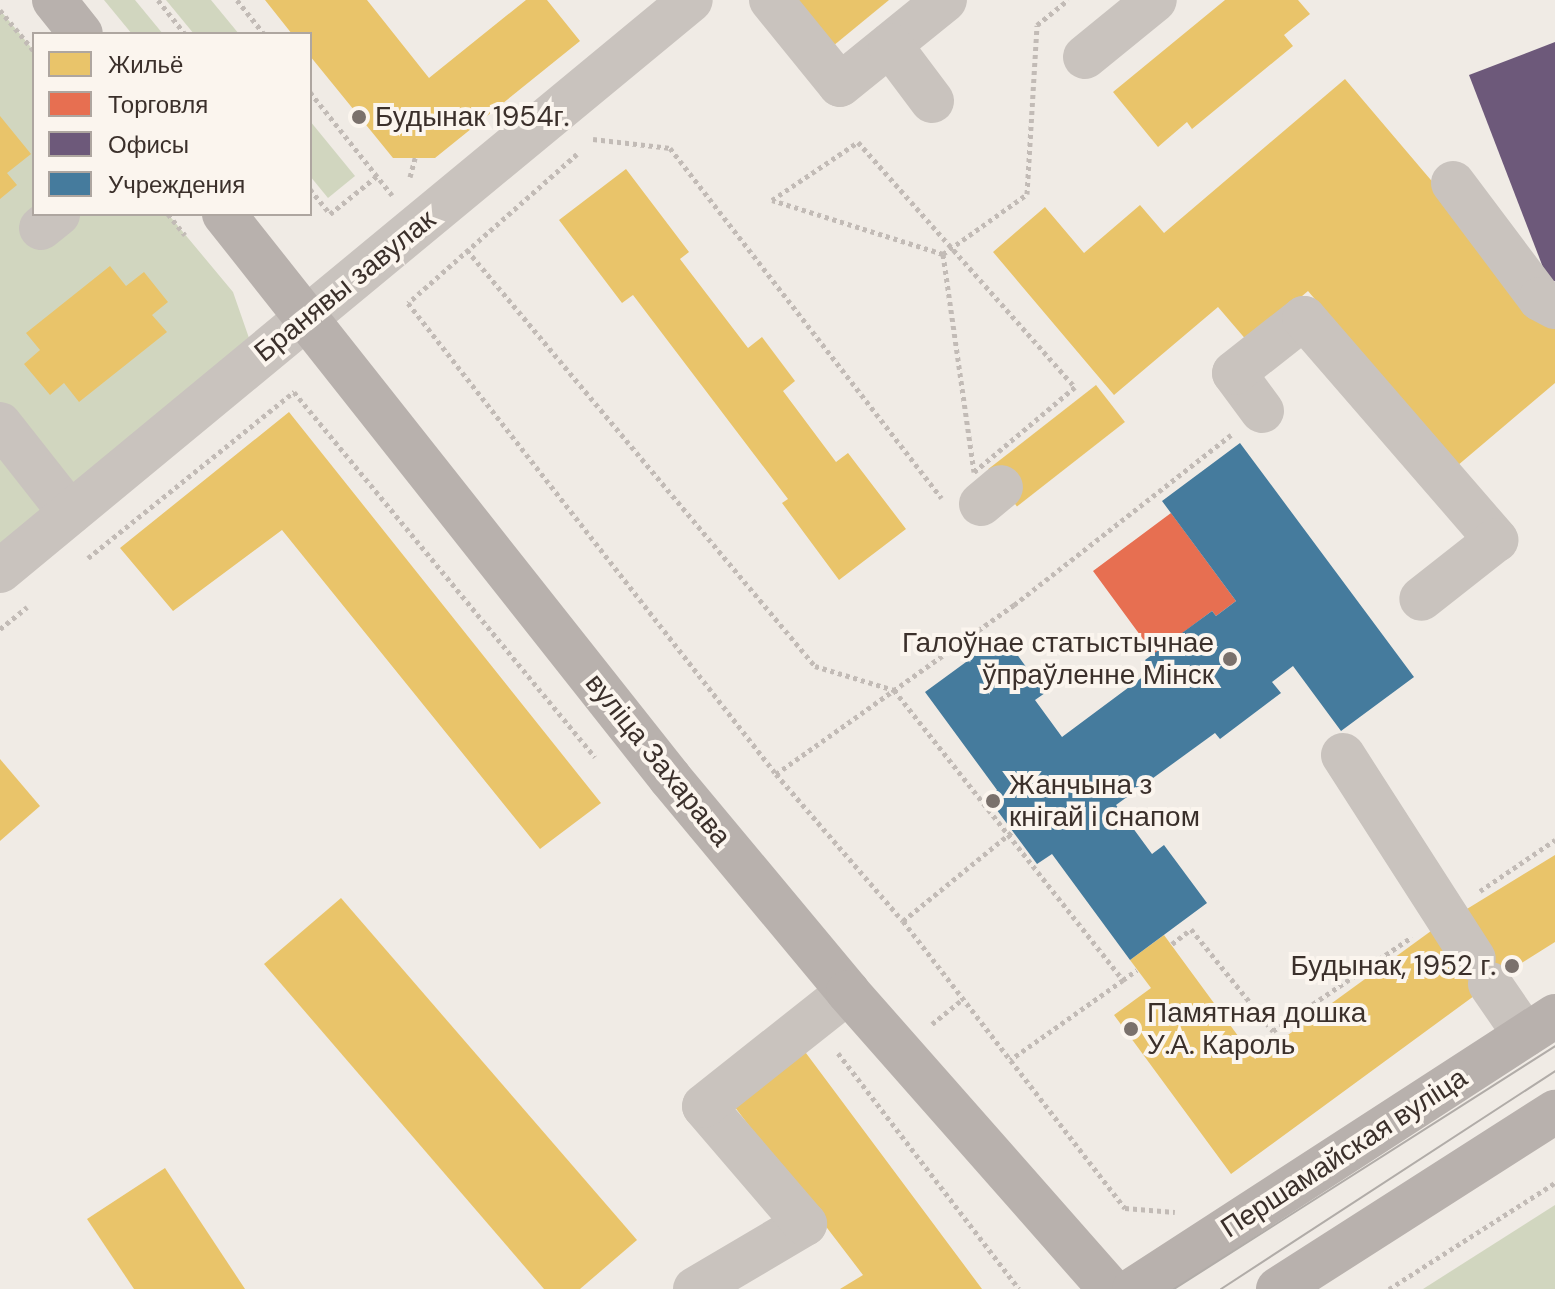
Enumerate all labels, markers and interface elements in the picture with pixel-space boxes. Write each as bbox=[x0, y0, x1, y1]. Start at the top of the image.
legend bbox=[32, 32, 312, 216]
text: Жильё bbox=[108, 49, 183, 80]
text: Торговля bbox=[108, 89, 208, 120]
place label: Будынак 1954г. bbox=[375, 100, 569, 134]
marker: Будынак 1954г. bbox=[350, 108, 368, 126]
text: Офисы bbox=[108, 129, 189, 160]
text: Учреждения bbox=[108, 169, 245, 200]
street label: Бранявы завулак bbox=[248, 203, 442, 369]
place label: Галоўнае статыстычнае ўпраўленне Мінск bbox=[902, 626, 1214, 692]
marker: Галоўнае статыстычнае ўпраўленне Мінск bbox=[1221, 650, 1239, 668]
street label: вуліца Захарава bbox=[578, 667, 738, 853]
place label: Жанчына з кнігай і снапом bbox=[1009, 768, 1200, 834]
marker: Жанчына з кнігай і снапом bbox=[984, 792, 1002, 810]
place label: Будынак, 1952 г. bbox=[1291, 949, 1496, 983]
marker: Будынак, 1952 г. bbox=[1503, 957, 1521, 975]
place label: Памятная дошка У.А. Кароль bbox=[1147, 996, 1366, 1062]
marker: Памятная дошка У.А. Кароль bbox=[1122, 1020, 1140, 1038]
street label: Першамайская вуліца bbox=[1215, 1061, 1473, 1245]

